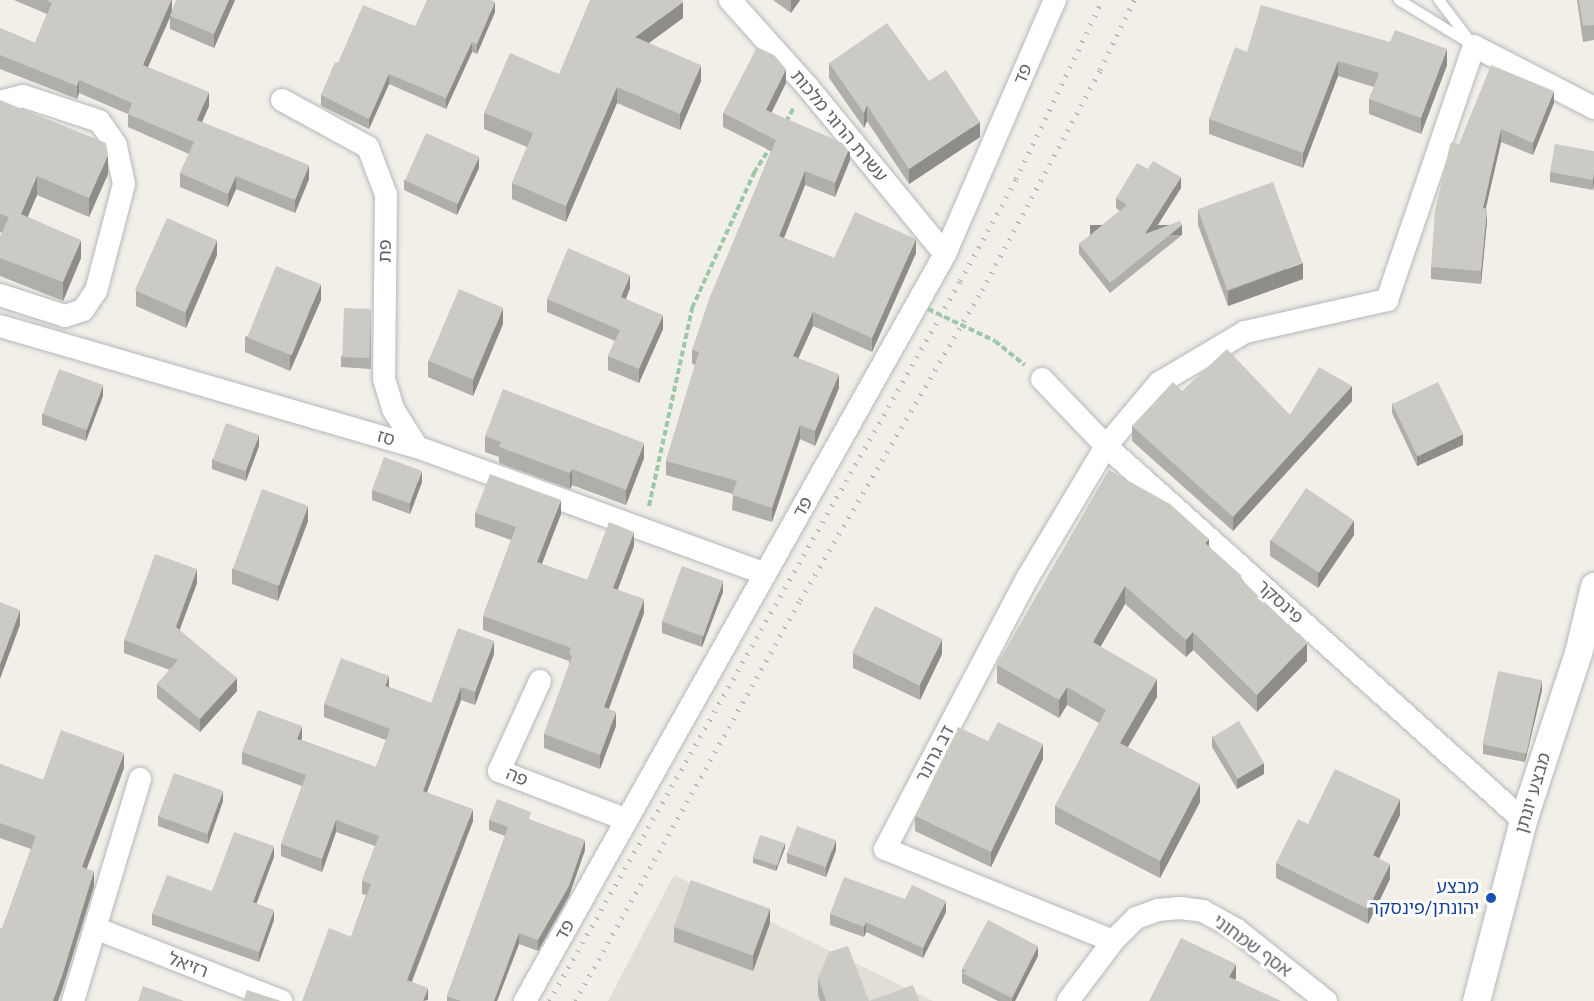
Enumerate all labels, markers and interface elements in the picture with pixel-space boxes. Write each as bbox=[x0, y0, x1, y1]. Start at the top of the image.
street label: פד bbox=[1009, 60, 1037, 88]
street label: עשרת הרוגי מלכות bbox=[786, 66, 892, 186]
street label: פת bbox=[374, 239, 396, 263]
street label: סז bbox=[375, 425, 397, 451]
street label: פד bbox=[789, 493, 817, 521]
street label: פינסקר bbox=[1252, 575, 1308, 629]
street label: דב גרונר bbox=[911, 722, 959, 786]
street label: מבצע יונתן bbox=[1511, 750, 1555, 836]
street label: פה bbox=[503, 763, 531, 791]
place label: מבצע יהונתן/פינסקר bbox=[1370, 877, 1479, 920]
marker: מבצע יהונתן/פינסקר bbox=[1484, 891, 1498, 905]
street label: אסף שמחוני bbox=[1208, 910, 1296, 982]
street label: פד bbox=[551, 916, 579, 944]
street label: רזיאל bbox=[165, 948, 211, 982]

